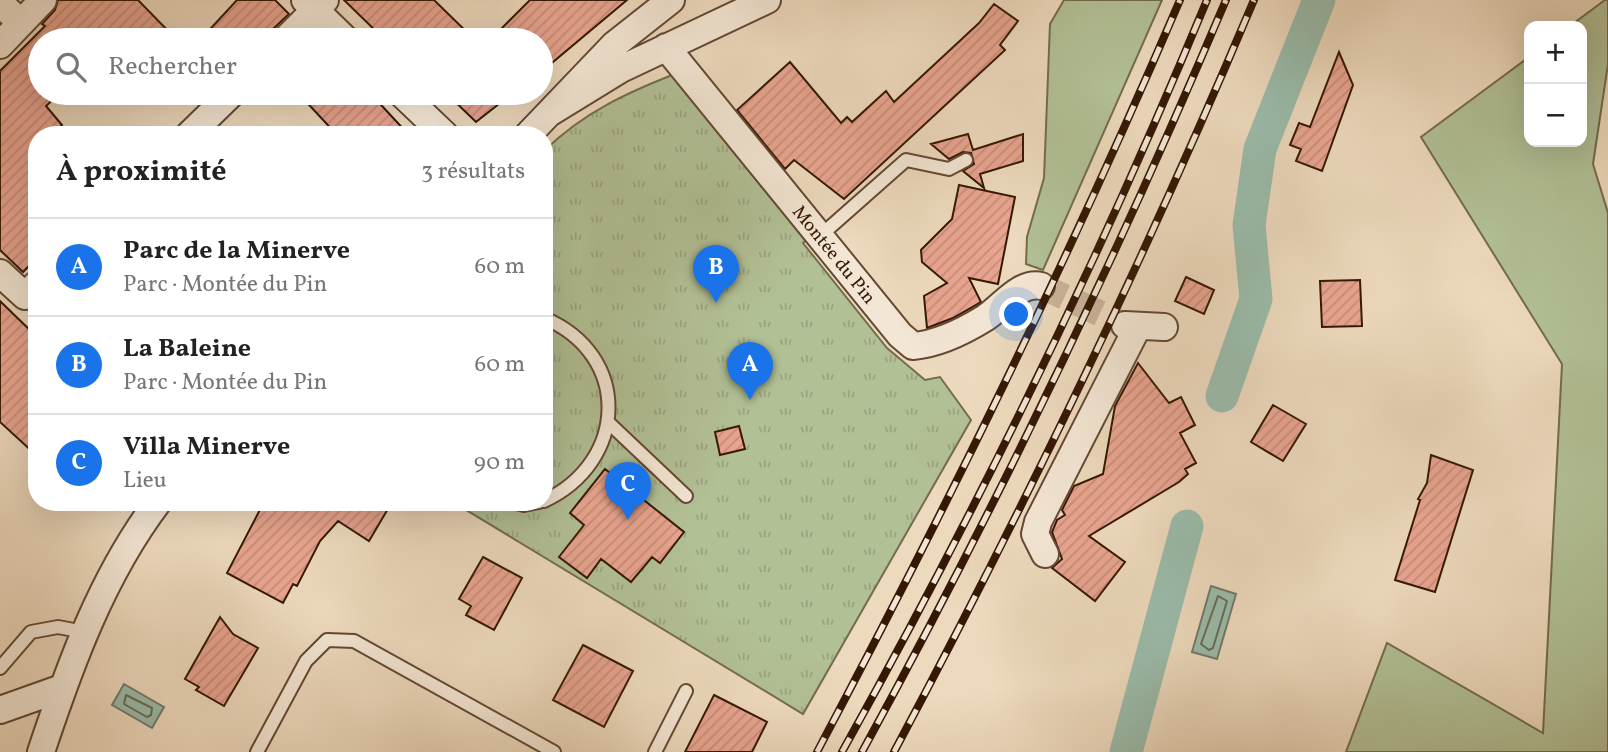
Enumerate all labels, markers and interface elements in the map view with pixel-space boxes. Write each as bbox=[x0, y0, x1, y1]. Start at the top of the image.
map controls bbox=[1524, 21, 1587, 147]
button: + bbox=[1524, 21, 1587, 84]
search box bbox=[28, 28, 553, 105]
icon: search bbox=[52, 48, 90, 86]
text: Rechercher bbox=[108, 49, 237, 85]
button: − bbox=[1524, 84, 1587, 147]
text: À proximité bbox=[56, 151, 227, 193]
text: 3 résultats bbox=[421, 156, 525, 188]
street label: Montée du Pin bbox=[785, 200, 881, 310]
text: Parc de la Minerve bbox=[123, 233, 350, 269]
pin: B bbox=[693, 245, 739, 303]
text: A bbox=[71, 251, 87, 283]
text: 60 m bbox=[475, 251, 525, 283]
text: Parc · Montée du Pin bbox=[123, 269, 327, 301]
your location bbox=[999, 297, 1033, 331]
text: La Baleine bbox=[123, 331, 251, 367]
pin: A bbox=[727, 342, 773, 400]
text: B bbox=[71, 349, 87, 381]
text: 60 m bbox=[475, 349, 525, 381]
text: Parc · Montée du Pin bbox=[123, 367, 327, 399]
text: Villa Minerve bbox=[123, 429, 290, 465]
text: C bbox=[72, 447, 86, 479]
text: 90 m bbox=[474, 447, 525, 479]
pin: C bbox=[605, 462, 651, 520]
text: Lieu bbox=[123, 465, 167, 497]

